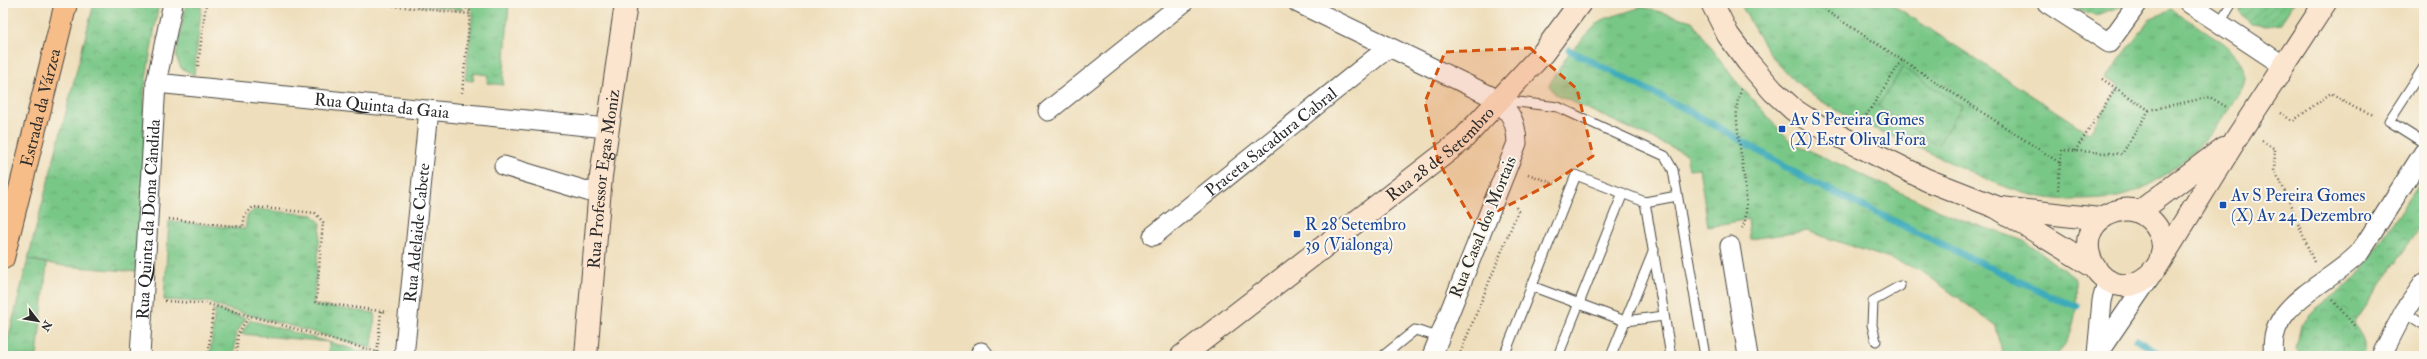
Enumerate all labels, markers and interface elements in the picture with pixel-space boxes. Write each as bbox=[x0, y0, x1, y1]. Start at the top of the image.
street label: Estrada da Várzea bbox=[15, 45, 65, 169]
street label: Praceta Sacadura Cabral bbox=[1201, 82, 1342, 201]
street label: Rua Quinta da Gaia bbox=[313, 88, 451, 123]
street label: Rua Professor Egas Moniz bbox=[583, 88, 624, 270]
street label: Rua 28 de Setembro bbox=[1382, 102, 1498, 206]
place label: Av S Pereira Gomes (X) Estr Olival Fora bbox=[1789, 109, 1927, 150]
street label: Rua Quinta da Dona Cândida bbox=[132, 118, 164, 320]
marker: Av S Pereira Gomes (X) Estr Olival Fora bbox=[1777, 124, 1787, 134]
street label: Rua Casal dos Mortais bbox=[1445, 153, 1521, 301]
street label: Rua Adelaide Cabete bbox=[399, 162, 434, 303]
place label: Av S Pereira Gomes (X) Av 24 Dezembro bbox=[2230, 185, 2372, 226]
marker: Av S Pereira Gomes (X) Av 24 Dezembro bbox=[2218, 200, 2228, 210]
place label: R 28 Setembro 39 (Vialonga) bbox=[1305, 214, 1406, 255]
marker: R 28 Setembro 39 (Vialonga) bbox=[1292, 229, 1302, 239]
north arrow bbox=[18, 301, 58, 341]
text: N bbox=[37, 317, 55, 334]

